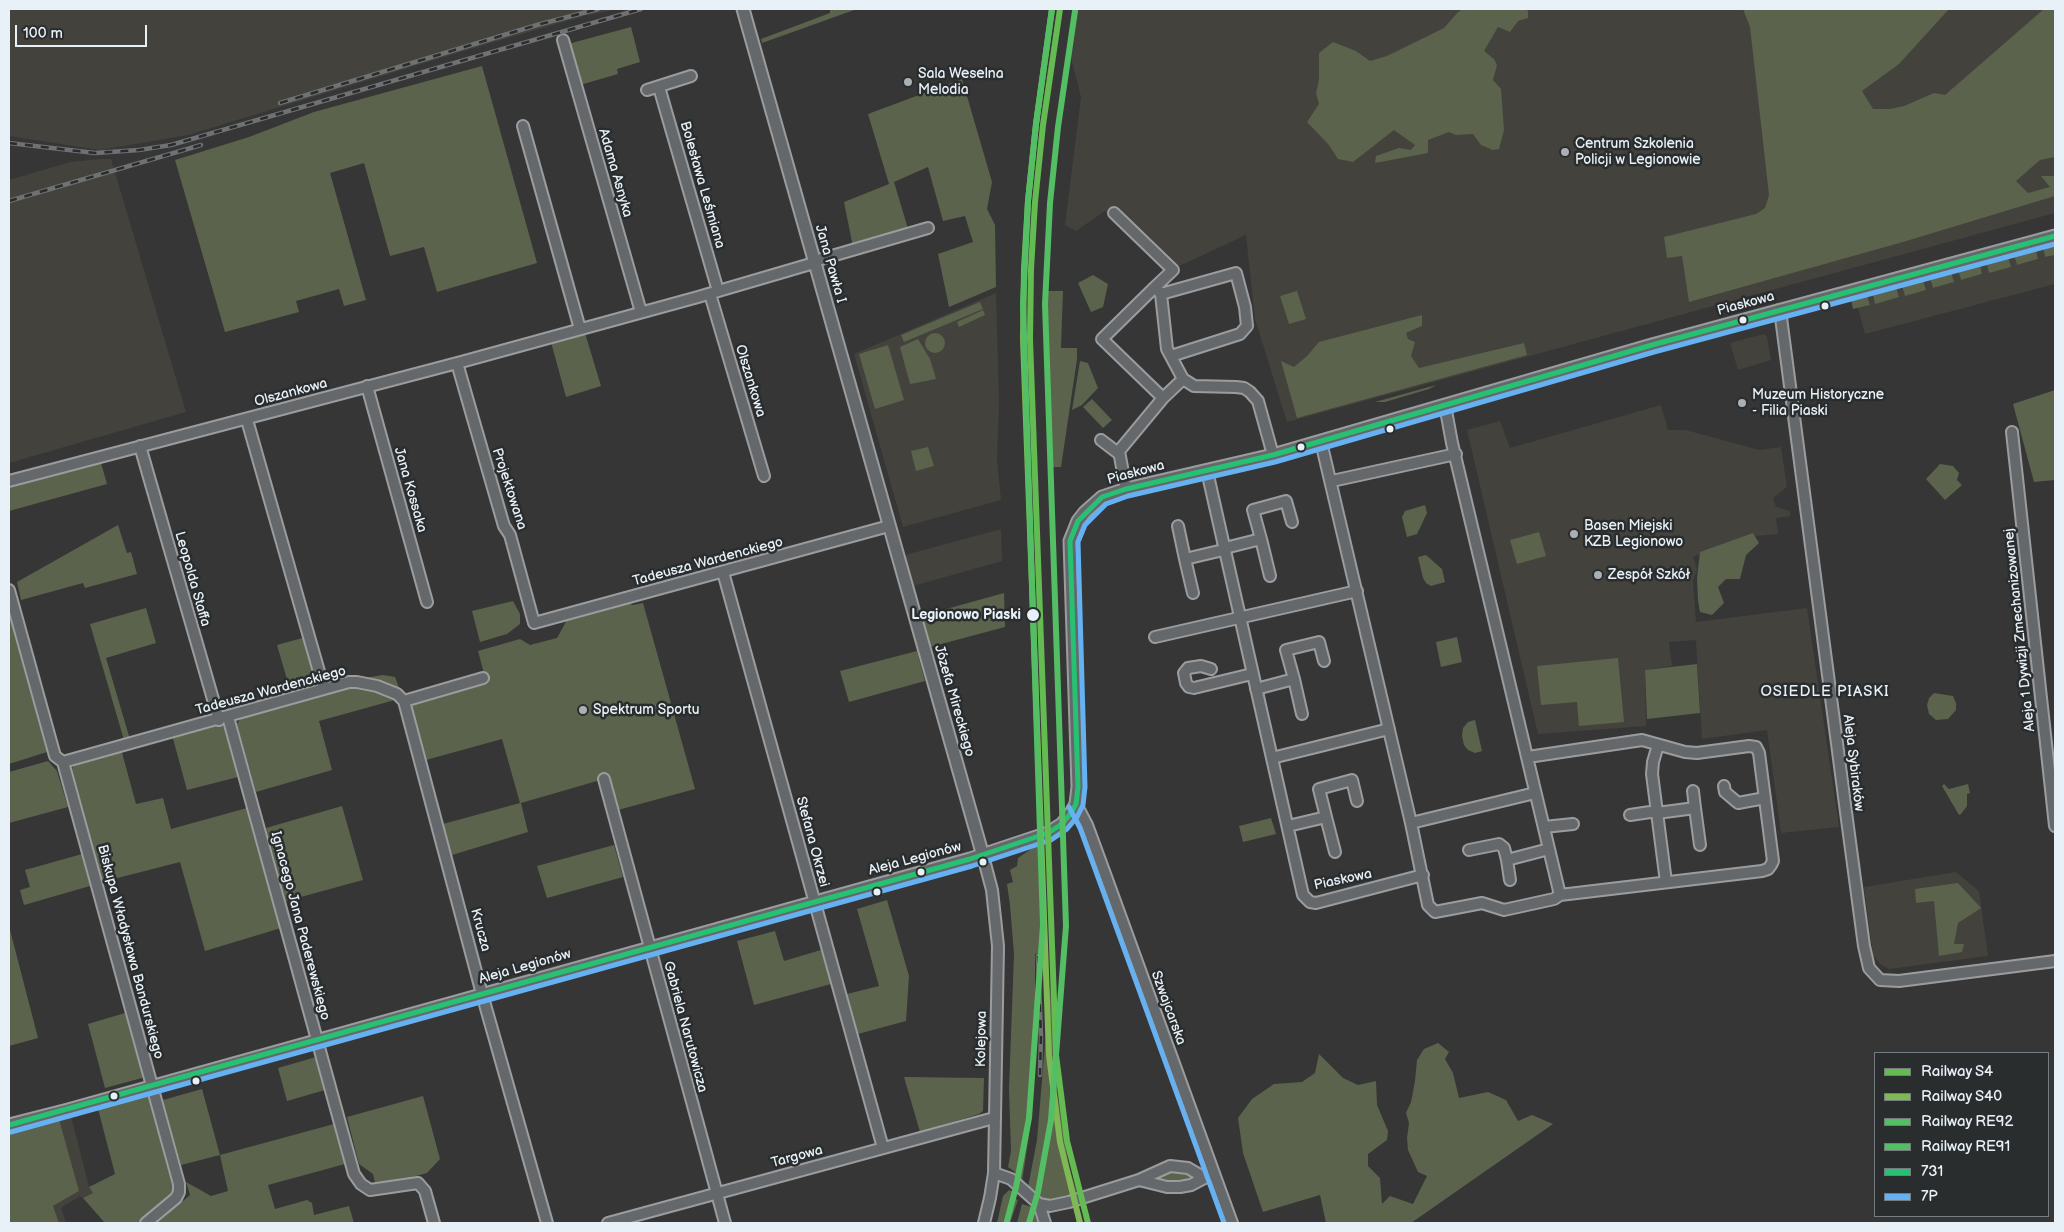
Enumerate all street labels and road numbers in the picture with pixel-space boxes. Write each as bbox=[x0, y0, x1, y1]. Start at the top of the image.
street label: Bolesława Leśmiana bbox=[676, 120, 728, 250]
street label: Adama Asnyka bbox=[594, 127, 636, 219]
street label: Jana Pawła I bbox=[811, 223, 849, 305]
street label: Piaskowa bbox=[1716, 288, 1776, 320]
street label: Olszankowa bbox=[731, 343, 769, 419]
street label: Olszankowa bbox=[253, 375, 329, 411]
street label: Jana Kossaka bbox=[390, 446, 430, 534]
street label: Projektowana bbox=[488, 446, 530, 532]
street label: Piaskowa bbox=[1106, 457, 1166, 489]
street label: Aleja 1 Dywizji Zmechanizowanej bbox=[2001, 527, 2039, 733]
street label: Leopolda Staffa bbox=[170, 530, 214, 628]
street label: Tadeusza Wardenckiego bbox=[631, 534, 785, 590]
street label: Józefa Mireckiego bbox=[930, 643, 978, 759]
street label: Tadeusza Wardenckiego bbox=[194, 663, 348, 719]
street label: Aleja Sybiraków bbox=[1839, 714, 1867, 812]
street label: Stefana Okrzei bbox=[792, 795, 832, 889]
street label: Ignacego Jana Paderewskiego bbox=[267, 830, 333, 1022]
street label: Aleja Legionów bbox=[867, 839, 963, 879]
street label: Biskupa Władysława Bandurskiego bbox=[93, 843, 167, 1061]
street label: Piaskowa bbox=[1313, 866, 1373, 894]
street label: Krucza bbox=[466, 907, 494, 953]
street label: Aleja Legionów bbox=[477, 946, 573, 988]
street label: Gabriela Narutowicza bbox=[659, 959, 711, 1095]
street label: Szwajcarska bbox=[1147, 969, 1189, 1047]
street label: Kolejowa bbox=[973, 1011, 991, 1067]
street label: Targowa bbox=[769, 1142, 825, 1172]

